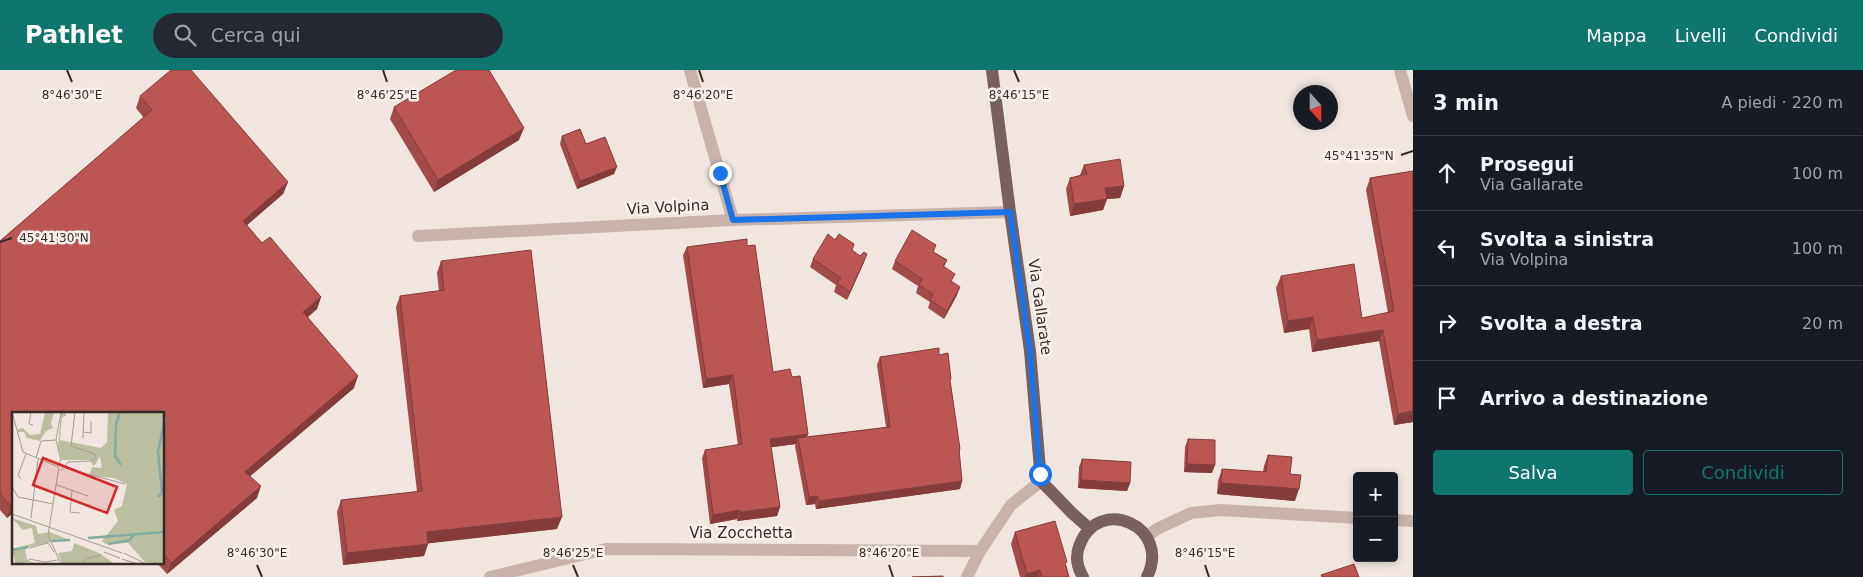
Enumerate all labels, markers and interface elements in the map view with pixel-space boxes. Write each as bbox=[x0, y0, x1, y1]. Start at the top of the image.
search box bbox=[153, 13, 503, 58]
text: Pathlet bbox=[25, 21, 123, 49]
icon: search bbox=[171, 21, 199, 49]
text: Cerca qui bbox=[211, 24, 301, 46]
text: Mappa bbox=[1586, 25, 1647, 46]
text: Livelli bbox=[1675, 25, 1727, 46]
text: Condividi bbox=[1755, 25, 1838, 46]
north arrow bbox=[1293, 85, 1338, 130]
text: 8°46'30"E bbox=[42, 88, 102, 102]
text: 8°46'25"E bbox=[357, 88, 417, 102]
text: 8°46'20"E bbox=[673, 88, 733, 102]
text: 8°46'15"E bbox=[989, 88, 1049, 102]
text: 3 min bbox=[1433, 91, 1499, 115]
text: A piedi · 220 m bbox=[1721, 93, 1843, 112]
text: 45°41'35"N bbox=[1324, 149, 1394, 163]
text: Prosegui bbox=[1480, 153, 1574, 175]
icon: ahead bbox=[1433, 159, 1461, 187]
route end bbox=[709, 162, 732, 185]
text: 100 m bbox=[1792, 164, 1843, 183]
text: Via Gallarate bbox=[1480, 175, 1583, 194]
street label: Via Volpina bbox=[626, 196, 710, 218]
text: Svolta a sinistra bbox=[1480, 228, 1654, 250]
text: 45°41'30"N bbox=[19, 231, 89, 245]
icon: left bbox=[1433, 234, 1461, 262]
text: 100 m bbox=[1792, 239, 1843, 258]
text: Via Volpina bbox=[1480, 250, 1568, 269]
street label: Via Gallarate bbox=[1024, 258, 1056, 356]
icon: right bbox=[1433, 309, 1461, 337]
text: Svolta a destra bbox=[1480, 312, 1643, 334]
text: 20 m bbox=[1802, 314, 1843, 333]
icon: arrive bbox=[1433, 384, 1461, 412]
text: Arrivo a destinazione bbox=[1480, 387, 1708, 409]
inset map bbox=[12, 412, 165, 564]
button: Salva bbox=[1433, 450, 1633, 495]
button: Condividi bbox=[1643, 450, 1843, 495]
route start bbox=[1029, 463, 1052, 486]
map controls bbox=[1353, 472, 1398, 562]
button: + bbox=[1353, 472, 1398, 517]
button: − bbox=[1353, 517, 1398, 562]
street label: Via Zocchetta bbox=[689, 524, 793, 542]
text: 8°46'30"E bbox=[227, 546, 287, 560]
text: 8°46'25"E bbox=[543, 546, 603, 560]
text: 8°46'20"E bbox=[859, 546, 919, 560]
text: 8°46'15"E bbox=[1175, 546, 1235, 560]

